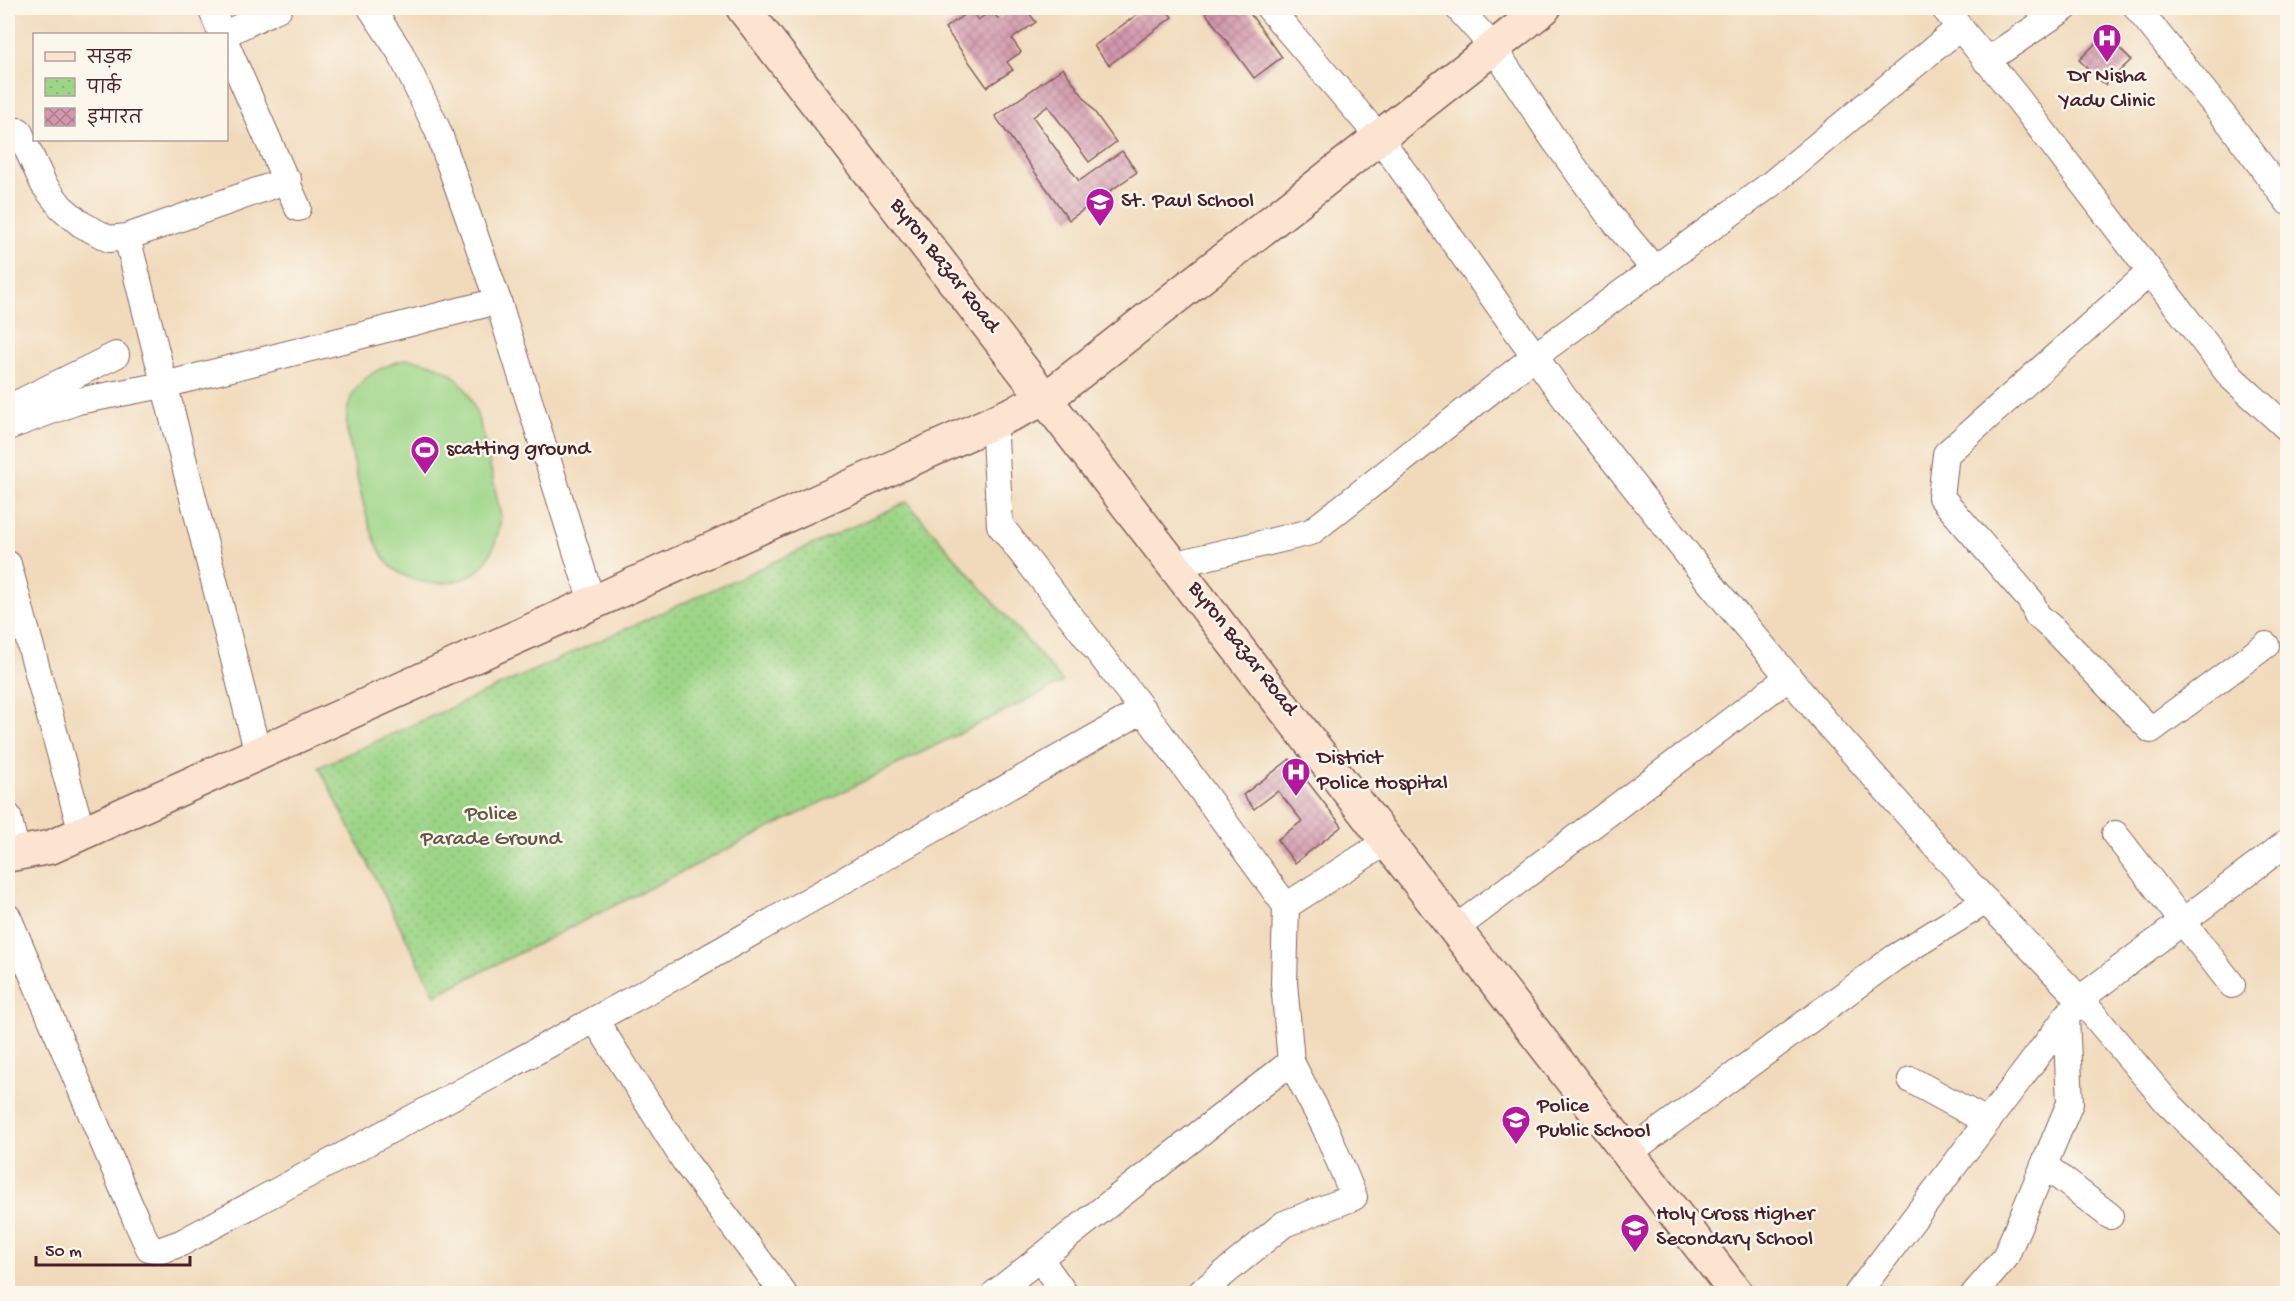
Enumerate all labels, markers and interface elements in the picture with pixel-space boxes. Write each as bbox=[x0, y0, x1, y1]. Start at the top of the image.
hospital icon: Dr Nisha Yadu Clinic bbox=[2091, 22, 2123, 64]
legend bbox=[33, 33, 228, 141]
text: सड़क bbox=[86, 49, 132, 70]
place label: Dr Nisha Yadu Clinic bbox=[2057, 64, 2156, 115]
text: पार्क bbox=[86, 73, 122, 100]
text: इमारत bbox=[87, 108, 143, 130]
school or university icon: St. Paul School bbox=[1084, 186, 1116, 228]
place label: St. Paul School bbox=[1121, 189, 1254, 215]
street label: Byron Bazar Road bbox=[883, 193, 1006, 340]
sports icon: scatting ground bbox=[409, 434, 441, 476]
place label: scatting ground bbox=[446, 437, 592, 463]
street label: Byron Bazar Road bbox=[1181, 576, 1304, 723]
place label: District Police Hospital bbox=[1315, 746, 1448, 797]
hospital icon: District Police Hospital bbox=[1280, 756, 1312, 798]
park label: Police Parade Ground bbox=[420, 802, 563, 853]
place label: Police Public School bbox=[1536, 1094, 1651, 1145]
school or university icon: Police Public School bbox=[1500, 1104, 1532, 1146]
place label: Holy Cross Higher Secondary School bbox=[1656, 1202, 1816, 1253]
school or university icon: Holy Cross Higher Secondary School bbox=[1619, 1212, 1651, 1254]
scale bar bbox=[36, 1229, 190, 1267]
text: 50 m bbox=[45, 1242, 82, 1263]

